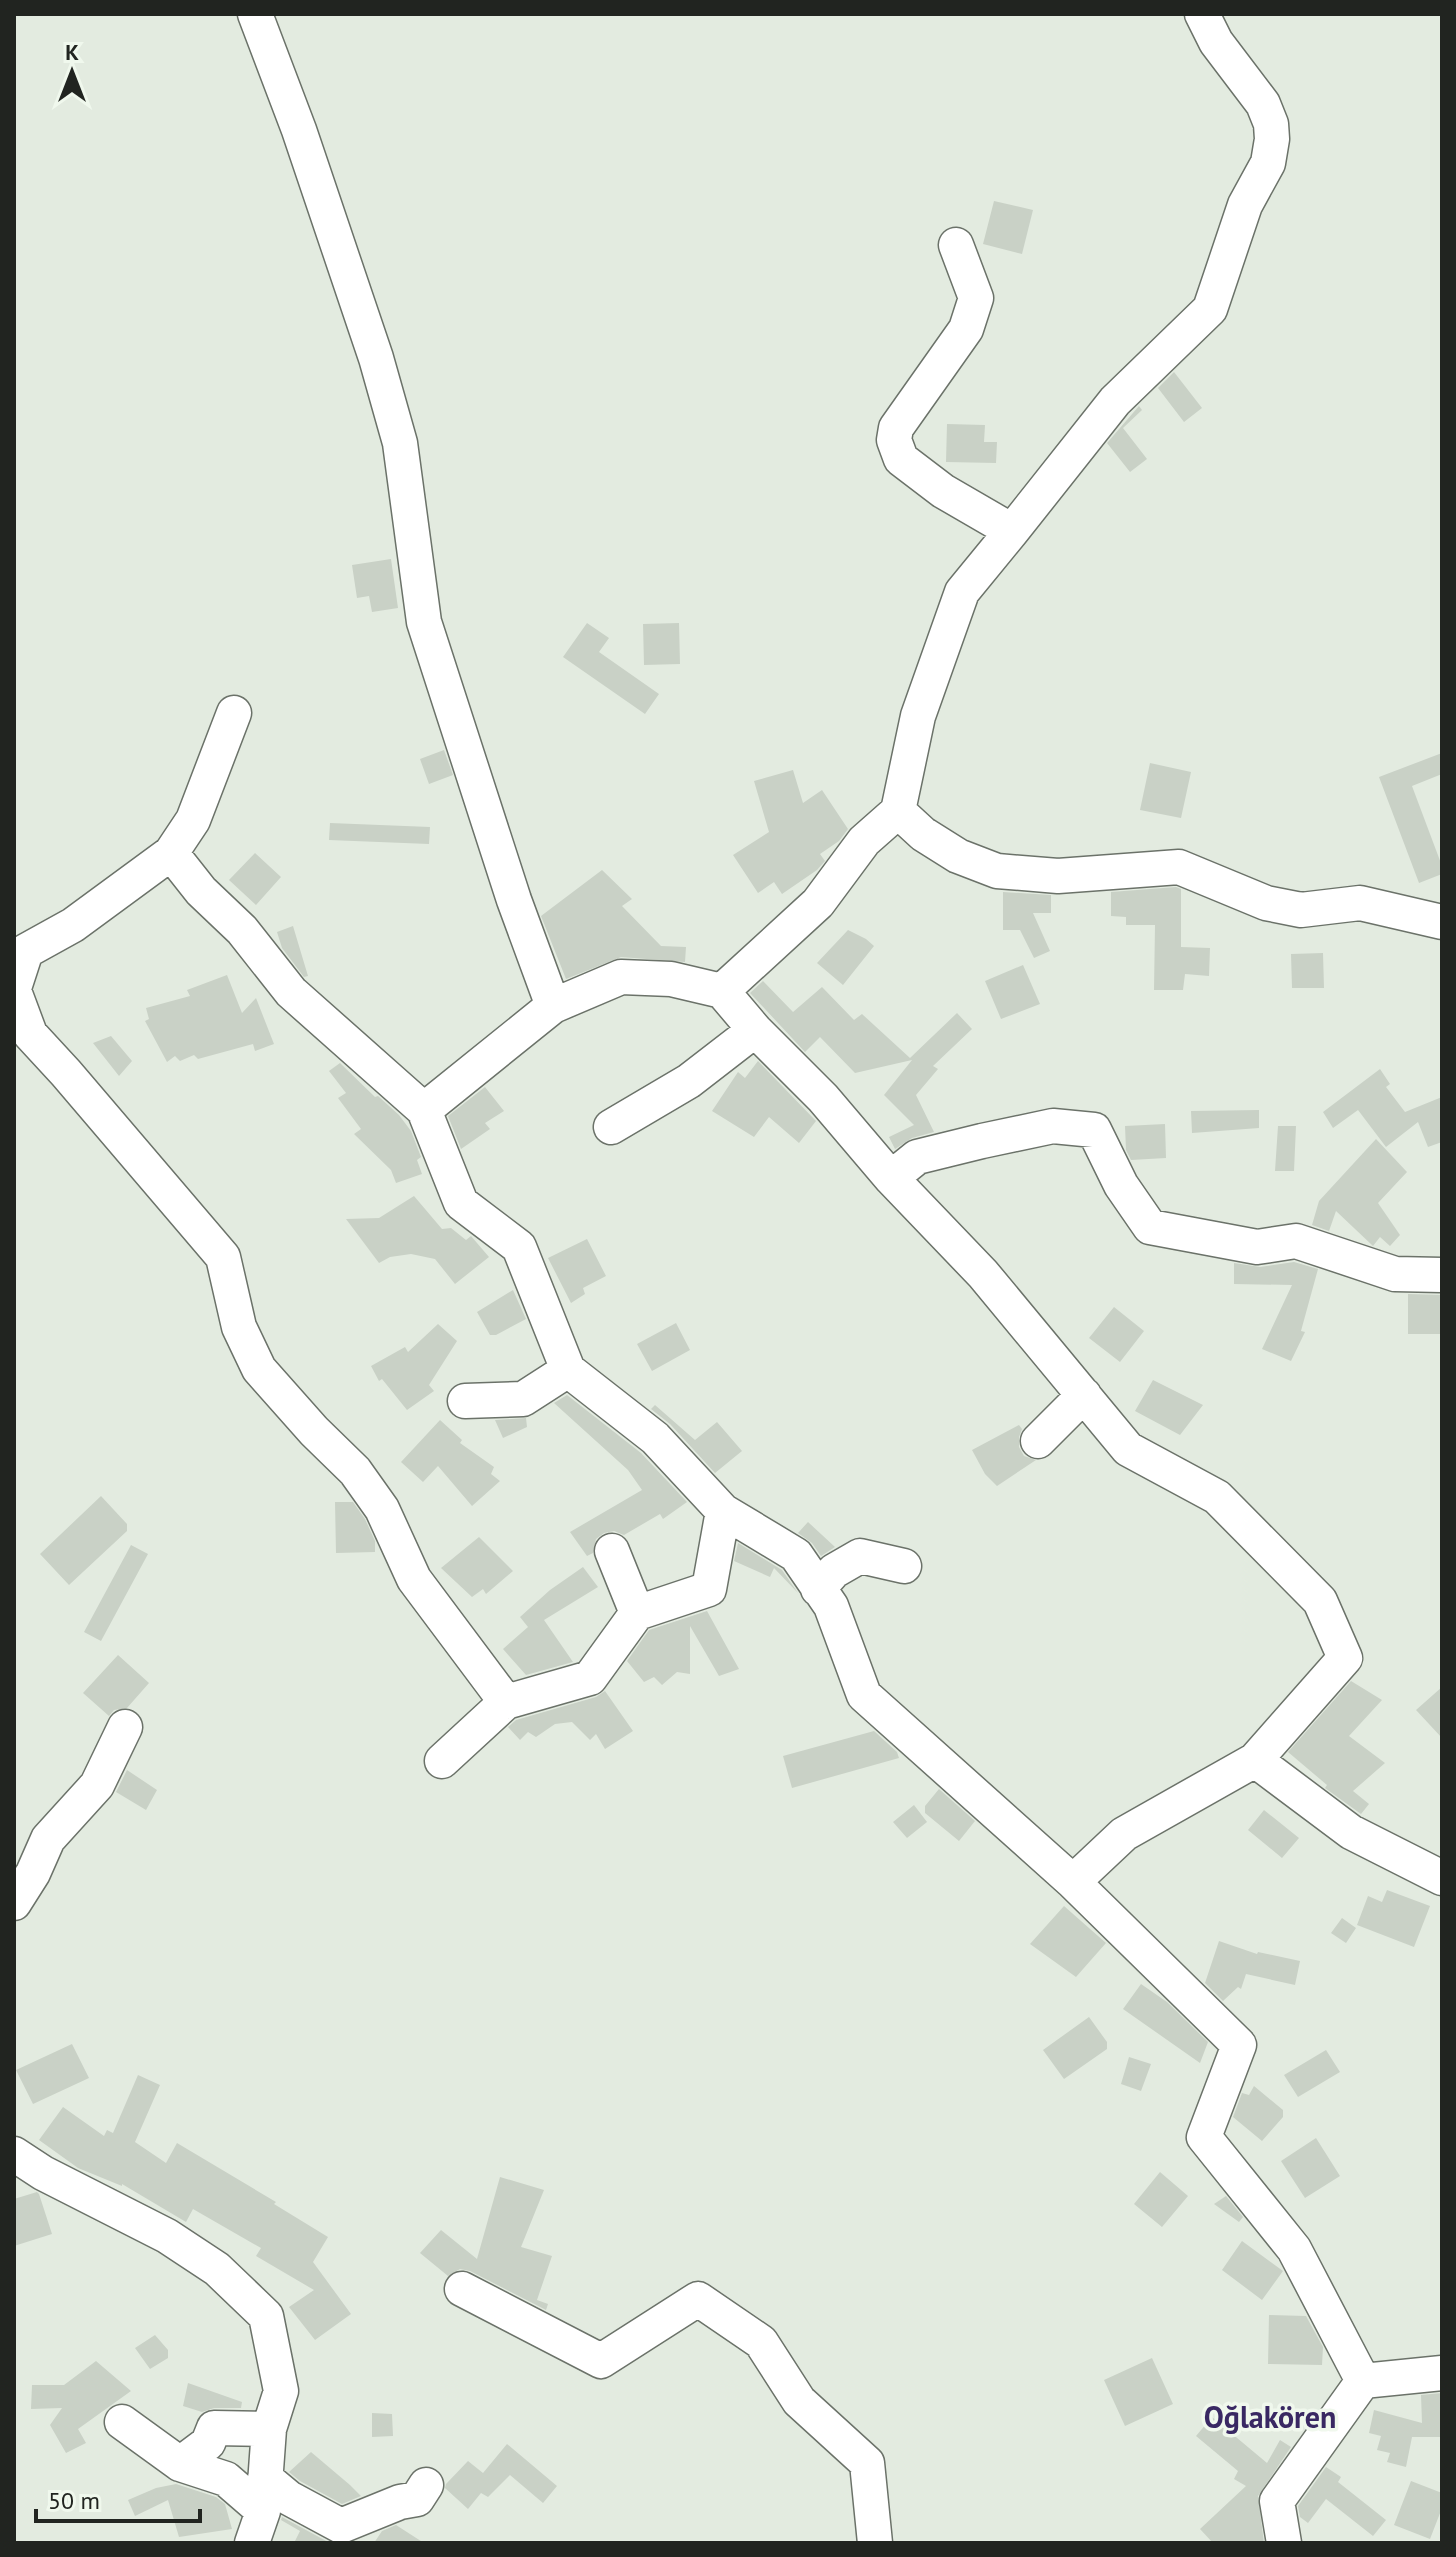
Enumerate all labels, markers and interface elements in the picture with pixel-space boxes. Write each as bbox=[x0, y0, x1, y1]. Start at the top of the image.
north arrow bbox=[32, 32, 112, 112]
text: K bbox=[65, 38, 79, 66]
district label: Oğlakören bbox=[1204, 2397, 1336, 2436]
scale bar bbox=[36, 2473, 200, 2523]
text: 50 m bbox=[48, 2485, 100, 2516]

